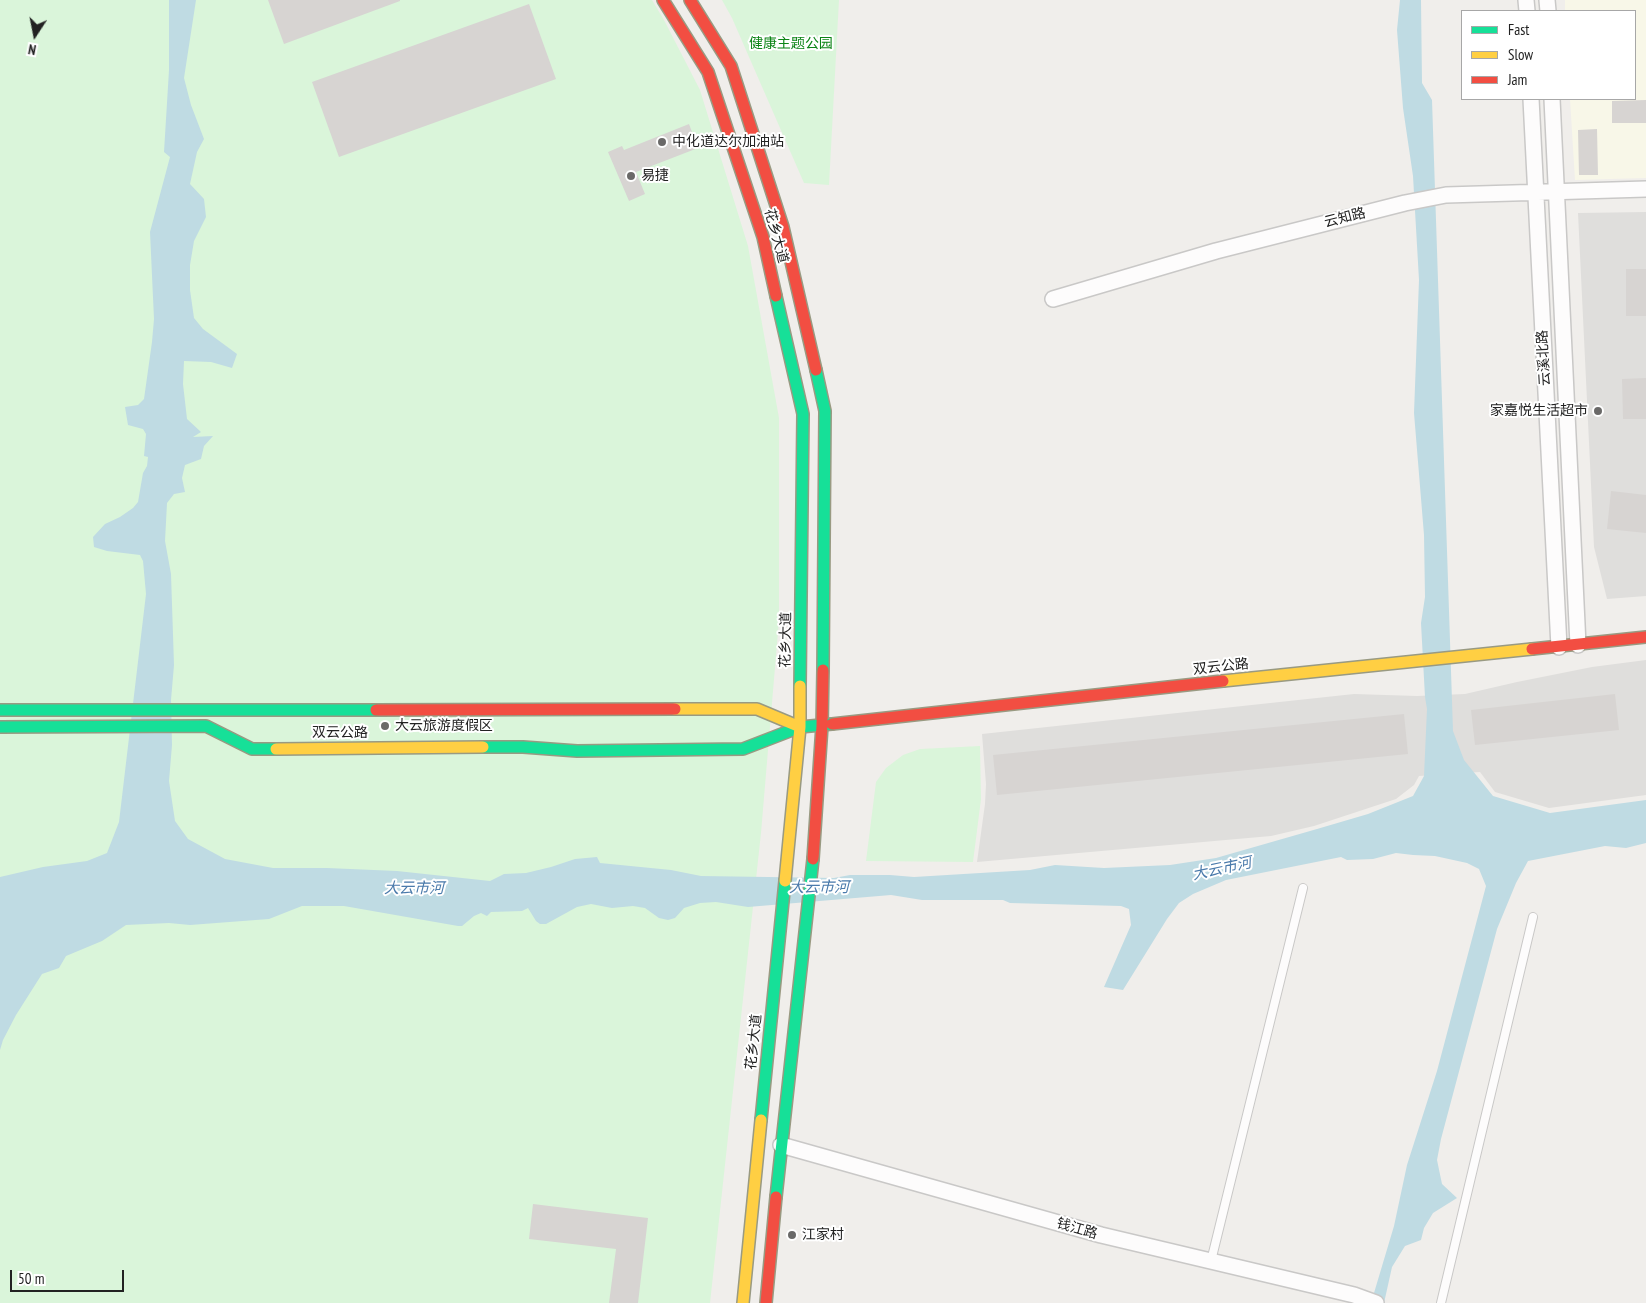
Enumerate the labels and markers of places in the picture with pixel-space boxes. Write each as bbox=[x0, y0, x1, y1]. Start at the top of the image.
place label: 中化道达尔加油站 bbox=[672, 134, 784, 150]
marker: 中化道达尔加油站 bbox=[656, 136, 668, 148]
place label: 易捷 bbox=[641, 168, 669, 184]
marker: 易捷 bbox=[625, 170, 637, 182]
place label: 家嘉悦生活超市 bbox=[1490, 403, 1588, 419]
marker: 家嘉悦生活超市 bbox=[1592, 405, 1604, 417]
place label: 大云旅游度假区 bbox=[395, 718, 493, 734]
marker: 大云旅游度假区 bbox=[379, 720, 391, 732]
place label: 江家村 bbox=[802, 1227, 844, 1243]
marker: 江家村 bbox=[786, 1229, 798, 1241]

